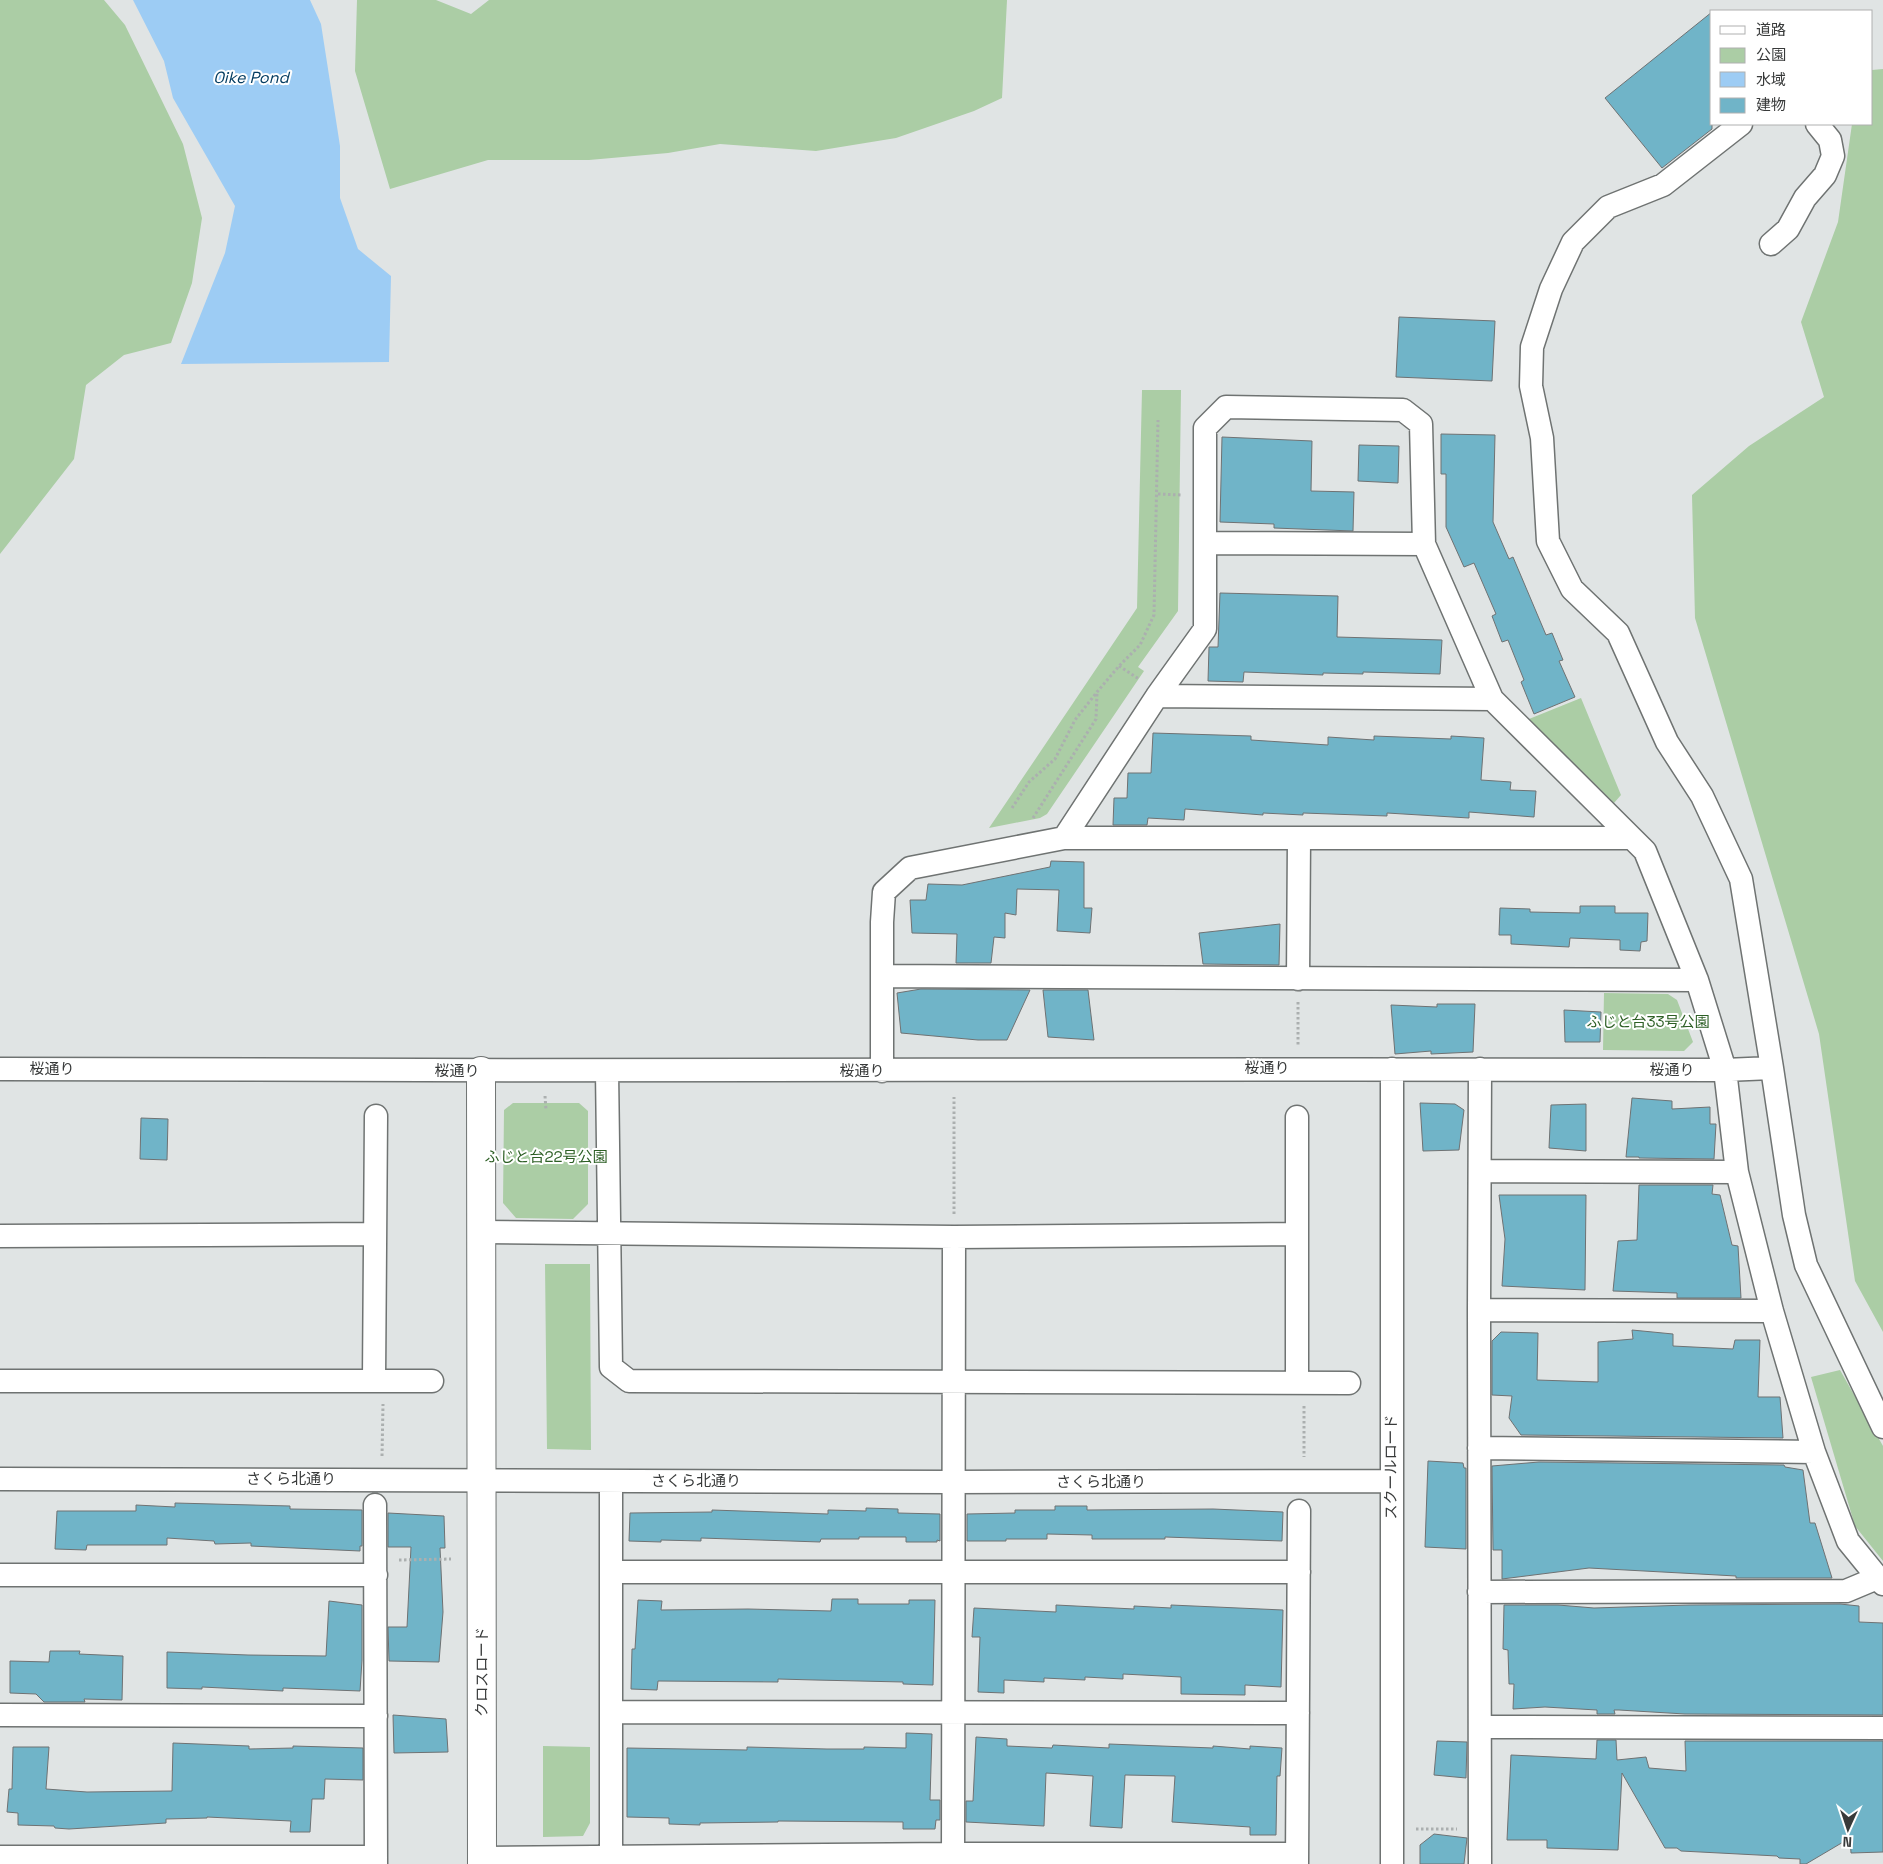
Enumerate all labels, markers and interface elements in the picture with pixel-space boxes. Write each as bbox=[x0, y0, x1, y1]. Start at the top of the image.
legend bbox=[1710, 10, 1873, 125]
text: 道路 bbox=[1756, 20, 1786, 39]
text: 公園 bbox=[1756, 45, 1786, 64]
water label: Oike Pond bbox=[213, 67, 291, 88]
text: 水域 bbox=[1756, 70, 1786, 89]
text: 建物 bbox=[1756, 95, 1786, 114]
park label: ふじと台33号公園 bbox=[1586, 1012, 1710, 1031]
street label: 桜通り bbox=[1244, 1058, 1290, 1077]
street label: 桜通り bbox=[29, 1059, 75, 1078]
street label: 桜通り bbox=[1649, 1060, 1695, 1079]
street label: 桜通り bbox=[434, 1061, 480, 1080]
street label: 桜通り bbox=[839, 1061, 885, 1080]
park label: ふじと台22号公園 bbox=[484, 1147, 608, 1166]
street label: スクールロード bbox=[1381, 1414, 1400, 1520]
street label: さくら北通り bbox=[246, 1469, 336, 1488]
street label: さくら北通り bbox=[651, 1471, 741, 1490]
street label: さくら北通り bbox=[1056, 1472, 1146, 1491]
street label: クロスロード bbox=[472, 1627, 491, 1717]
north arrow bbox=[1823, 1804, 1873, 1854]
text: N bbox=[1842, 1833, 1852, 1851]

